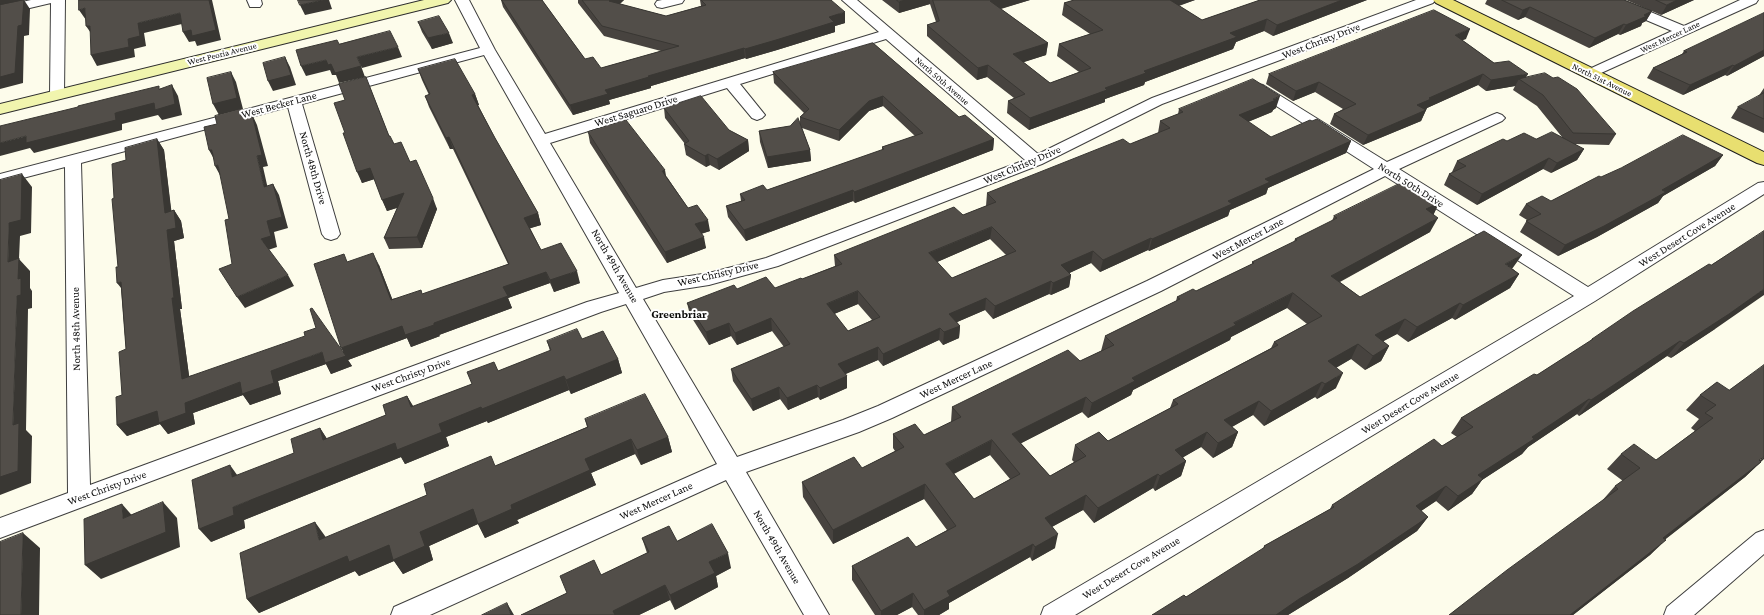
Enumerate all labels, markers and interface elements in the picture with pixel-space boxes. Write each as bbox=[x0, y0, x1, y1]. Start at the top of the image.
street label: West Mercer Lane bbox=[1639, 18, 1701, 56]
street label: West Christy Drive bbox=[1280, 20, 1362, 62]
street label: West Peoria Avenue bbox=[186, 40, 258, 68]
street label: North 50th Avenue bbox=[913, 54, 971, 108]
street label: North 51st Avenue bbox=[1570, 61, 1634, 99]
street label: West Becker Lane bbox=[240, 89, 318, 121]
street label: West Saguaro Drive bbox=[593, 92, 679, 130]
street label: North 48th Drive bbox=[296, 130, 330, 206]
street label: West Christy Drive bbox=[981, 143, 1063, 187]
street label: North 50th Drive bbox=[1376, 160, 1446, 210]
street label: West Desert Cove Avenue bbox=[1636, 200, 1738, 270]
street label: West Mercer Lane bbox=[1210, 215, 1286, 263]
street label: North 49th Avenue bbox=[588, 227, 642, 305]
street label: West Christy Drive bbox=[676, 258, 760, 290]
street label: North 48th Avenue bbox=[69, 287, 83, 371]
district label: Greenbriar bbox=[651, 307, 707, 321]
street label: West Christy Drive bbox=[370, 355, 452, 395]
street label: West Mercer Lane bbox=[918, 356, 994, 402]
street label: West Desert Cove Avenue bbox=[1359, 369, 1461, 437]
street label: West Christy Drive bbox=[66, 468, 148, 508]
street label: West Mercer Lane bbox=[617, 479, 695, 523]
street label: North 49th Avenue bbox=[750, 508, 804, 586]
street label: West Desert Cove Avenue bbox=[1080, 534, 1182, 602]

